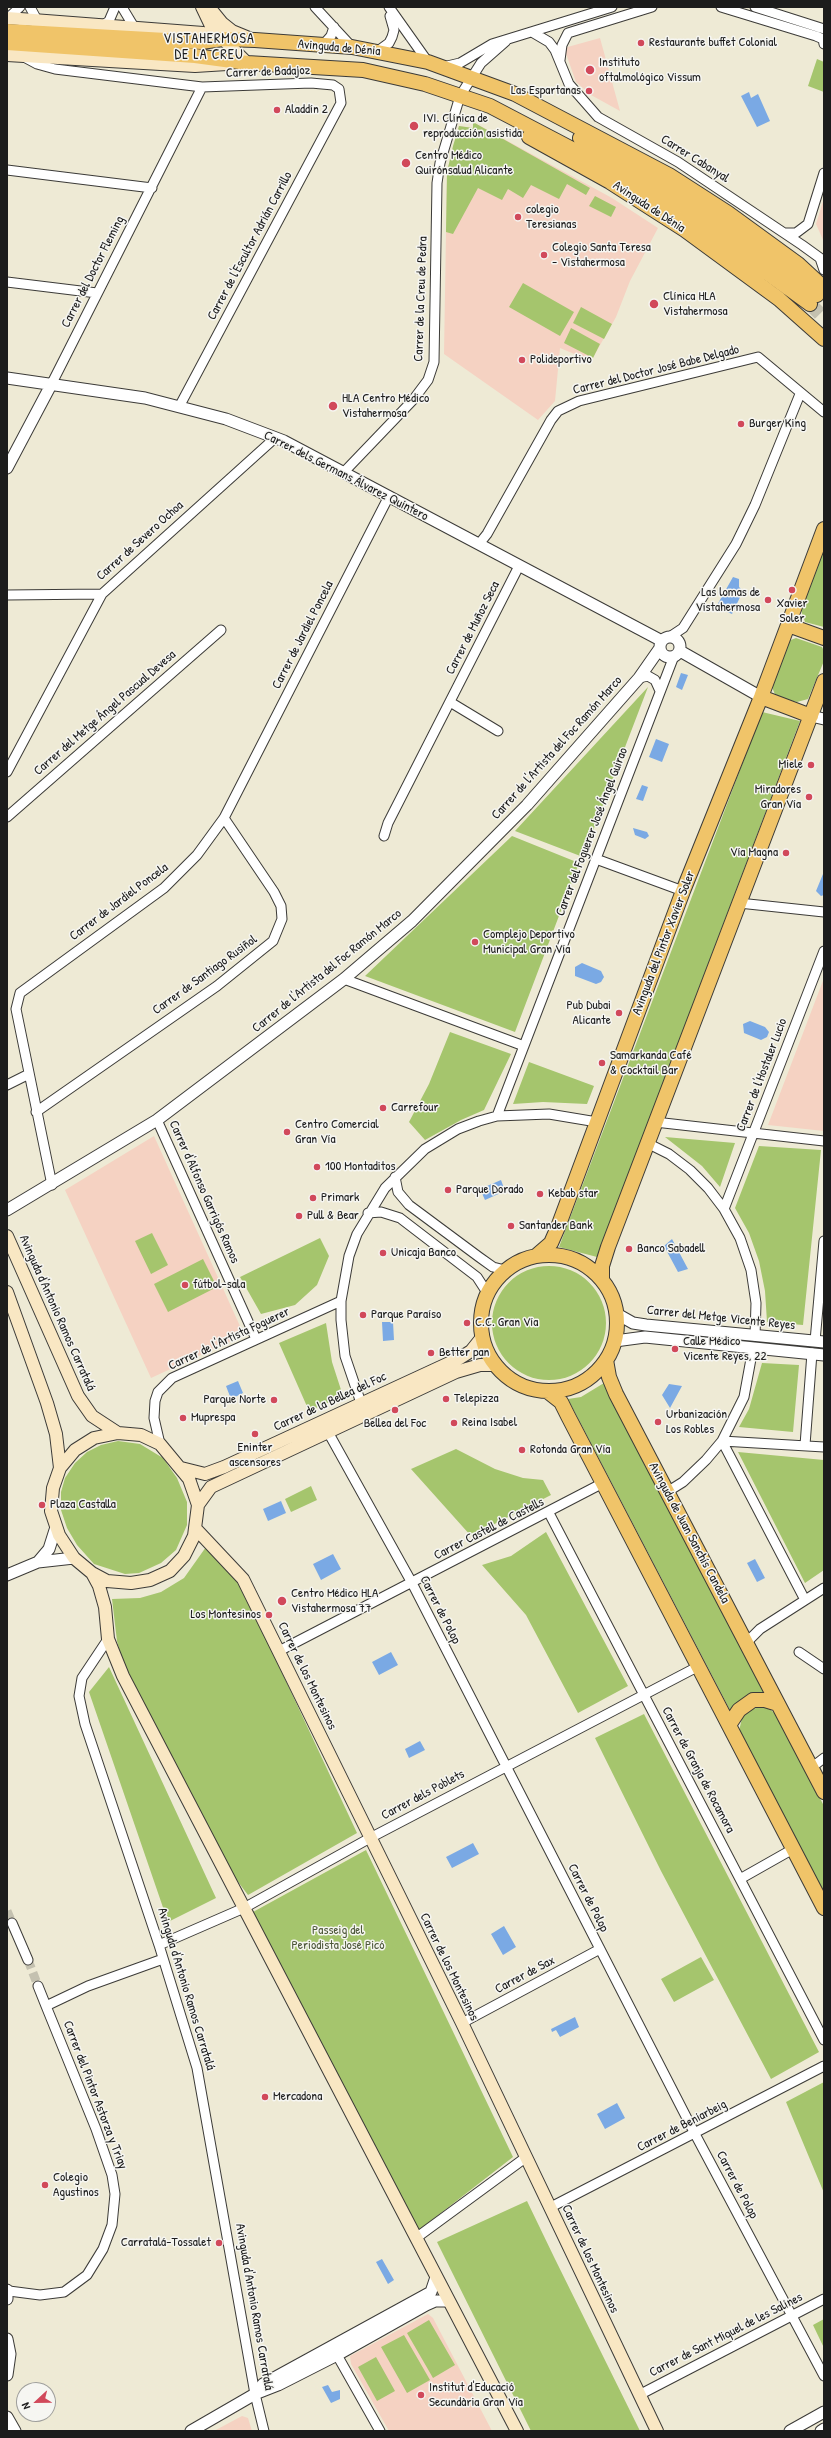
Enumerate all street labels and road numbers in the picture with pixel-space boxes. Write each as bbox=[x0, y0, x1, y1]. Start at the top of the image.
street label: Avinguda de Dénia bbox=[297, 37, 381, 59]
street label: Carrer de Badajoz bbox=[226, 63, 310, 81]
street label: Carrer Cabanyal bbox=[658, 132, 732, 186]
street label: Carrer de l'Escultor Adrián Carrillo bbox=[204, 169, 296, 323]
street label: Avinguda de Dénia bbox=[610, 178, 688, 236]
street label: Carrer del Doctor Fleming bbox=[58, 214, 128, 330]
street label: Carrer de la Creu de Pedra bbox=[411, 236, 431, 362]
street label: Carrer del Doctor José Babe Delgado bbox=[571, 342, 741, 398]
street label: Carrer dels Germans Álvarez Quintero bbox=[261, 428, 431, 524]
street label: Carrer de Severo Ochoa bbox=[93, 498, 187, 584]
street label: Carrer de Jardiel Poncela bbox=[269, 578, 337, 692]
street label: Carrer de Muñoz Seca bbox=[443, 579, 503, 677]
street label: Carrer del Metge Ángel Pascual Devesa bbox=[31, 647, 179, 779]
street label: Carrer de l'Artista del Foc Ramón Marco bbox=[488, 673, 626, 823]
street label: Carrer del Foguerer José Ángel Guirao bbox=[553, 746, 631, 918]
street label: Carrer de Jardiel Poncela bbox=[67, 860, 171, 944]
street label: Avinguda del Pintor Xavier Soler bbox=[629, 869, 699, 1017]
street label: Carrer de l'Artista del Foc Ramón Marco bbox=[249, 906, 405, 1036]
street label: Carrer de Santiago Rusiñol bbox=[150, 932, 260, 1018]
street label: Carrer de l'Hostaler Lucio bbox=[733, 1016, 791, 1134]
street label: Carrer d'Alfonso Garrigós Ramos bbox=[165, 1118, 243, 1266]
street label: Avinguda d'Antonio Ramos Carratalá bbox=[15, 1233, 99, 1393]
street label: Carrer del Metge Vicente Reyes bbox=[646, 1302, 796, 1334]
street label: Carrer de l'Artista Foguerer bbox=[166, 1304, 292, 1374]
street label: Carrer de la Bellea del Foc bbox=[271, 1369, 389, 1435]
street label: Avinguda de Juan Sanchís Candela bbox=[645, 1460, 733, 1606]
street label: Carrer Castell de Castells bbox=[431, 1494, 547, 1564]
street label: Carrer de Polop bbox=[416, 1573, 464, 1647]
street label: Carrer de los Montesinos bbox=[274, 1620, 340, 1732]
street label: Carrer de Granja de Rocamora bbox=[658, 1704, 738, 1836]
street label: Carrer dels Poblets bbox=[379, 1767, 467, 1823]
street label: Carrer de Polop bbox=[564, 1861, 612, 1935]
street label: Avinguda d'Antonio Ramos Carratalá bbox=[154, 1906, 218, 2072]
street label: Carrer de los Montesinos bbox=[416, 1911, 482, 2023]
street label: Carrer de Sax bbox=[492, 1953, 558, 1997]
street label: Carrer del Pintor Astorza y Triay bbox=[59, 2019, 131, 2171]
street label: Carrer de Beniarbeig bbox=[635, 2097, 729, 2155]
street label: Carrer de Polop bbox=[713, 2148, 761, 2222]
street label: Carrer de los Montesinos bbox=[558, 2202, 622, 2316]
street label: Avinguda d'Antonio Ramos Carratalá bbox=[232, 2222, 276, 2392]
street label: Carrer de Sant Miquel de les Salines bbox=[647, 2289, 805, 2381]

